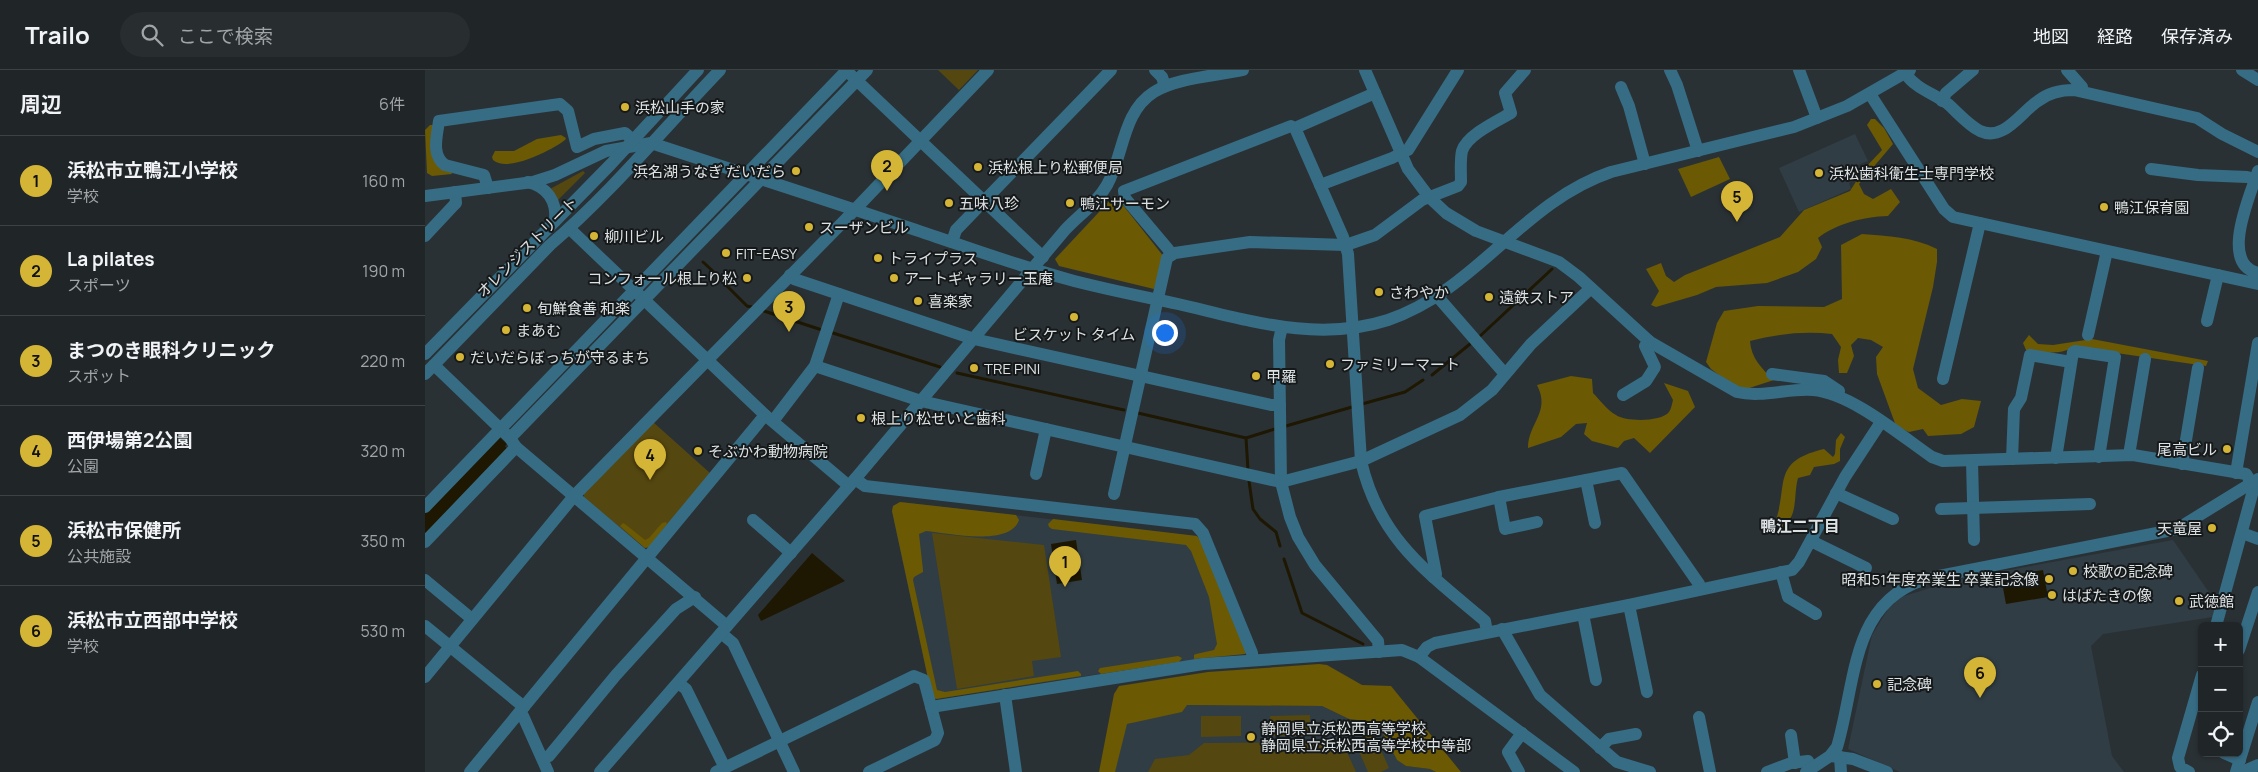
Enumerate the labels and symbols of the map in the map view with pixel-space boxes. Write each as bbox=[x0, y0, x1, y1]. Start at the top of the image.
place label: 浜松山手の家 bbox=[635, 97, 725, 118]
marker: 浜松山手の家 bbox=[619, 101, 631, 113]
pin: 2 bbox=[871, 150, 903, 191]
place label: 浜松根上り松郵便局 bbox=[988, 157, 1123, 178]
place label: 浜名湖うなぎ だいだら bbox=[633, 161, 786, 182]
marker: 浜松根上り松郵便局 bbox=[972, 161, 984, 173]
place label: 浜松歯科衛生士専門学校 bbox=[1829, 163, 1994, 184]
marker: 浜名湖うなぎ だいだら bbox=[790, 165, 802, 177]
marker: 浜松歯科衛生士専門学校 bbox=[1813, 167, 1825, 179]
pin: 5 bbox=[1721, 181, 1753, 222]
street label: オレンジストリート bbox=[472, 192, 582, 302]
place label: 五味八珍 bbox=[959, 193, 1019, 214]
place label: 鴨江サーモン bbox=[1080, 193, 1170, 214]
marker: 五味八珍 bbox=[943, 197, 955, 209]
marker: 鴨江サーモン bbox=[1064, 197, 1076, 209]
place label: 鴨江保育園 bbox=[2114, 197, 2189, 218]
marker: 鴨江保育園 bbox=[2098, 201, 2110, 213]
place label: スーザンビル bbox=[819, 217, 909, 238]
marker: スーザンビル bbox=[803, 221, 815, 233]
place label: 柳川ビル bbox=[604, 226, 664, 247]
marker: 柳川ビル bbox=[588, 230, 600, 242]
place label: FIT-EASY bbox=[736, 243, 798, 264]
marker: FIT-EASY bbox=[720, 247, 732, 259]
place label: トライプラス bbox=[888, 248, 978, 269]
marker: トライプラス bbox=[872, 252, 884, 264]
place label: コンフォール根上り松 bbox=[587, 268, 737, 289]
place label: アートギャラリー玉庵 bbox=[904, 268, 1053, 289]
marker: コンフォール根上り松 bbox=[741, 272, 753, 284]
marker: アートギャラリー玉庵 bbox=[888, 272, 900, 284]
place label: さわやか bbox=[1389, 282, 1449, 303]
marker: さわやか bbox=[1373, 286, 1385, 298]
place label: 遠鉄ストア bbox=[1499, 287, 1574, 308]
pin: 3 bbox=[773, 291, 805, 332]
place label: 喜楽家 bbox=[928, 291, 973, 312]
marker: 遠鉄ストア bbox=[1483, 291, 1495, 303]
marker: 喜楽家 bbox=[912, 295, 924, 307]
place label: 旬鮮食善 和楽 bbox=[537, 298, 630, 319]
marker: 旬鮮食善 和楽 bbox=[521, 302, 533, 314]
marker: ビスケット タイム bbox=[1068, 311, 1080, 323]
place label: まあむ bbox=[516, 320, 561, 341]
your location bbox=[1152, 320, 1178, 346]
marker: まあむ bbox=[500, 324, 512, 336]
place label: ビスケット タイム bbox=[1013, 324, 1135, 345]
place label: だいだらぼっちが守るまち bbox=[470, 347, 650, 368]
marker: だいだらぼっちが守るまち bbox=[454, 351, 466, 363]
place label: ファミリーマート bbox=[1340, 354, 1460, 375]
place label: TRE PINI bbox=[984, 358, 1040, 379]
marker: ファミリーマート bbox=[1324, 358, 1336, 370]
marker: TRE PINI bbox=[968, 362, 980, 374]
place label: 甲羅 bbox=[1266, 366, 1296, 387]
marker: 甲羅 bbox=[1250, 370, 1262, 382]
place label: 根上り松せいと歯科 bbox=[871, 408, 1006, 429]
marker: 根上り松せいと歯科 bbox=[855, 412, 867, 424]
pin: 4 bbox=[634, 439, 666, 480]
place label: 尾高ビル bbox=[2157, 439, 2217, 460]
place label: そぶかわ動物病院 bbox=[708, 441, 828, 462]
marker: 尾高ビル bbox=[2221, 443, 2233, 455]
marker: そぶかわ動物病院 bbox=[692, 445, 704, 457]
district label: 鴨江二丁目 bbox=[1760, 515, 1840, 537]
place label: 天竜屋 bbox=[2157, 518, 2202, 539]
marker: 天竜屋 bbox=[2206, 522, 2218, 534]
pin: 1 bbox=[1049, 546, 1081, 587]
place label: 校歌の記念碑 bbox=[2083, 561, 2173, 582]
marker: 校歌の記念碑 bbox=[2067, 565, 2079, 577]
place label: 昭和51年度卒業生 卒業記念像 bbox=[1841, 569, 2039, 590]
marker: 昭和51年度卒業生 卒業記念像 bbox=[2043, 573, 2055, 585]
place label: はばたきの像 bbox=[2062, 585, 2152, 606]
marker: はばたきの像 bbox=[2046, 589, 2058, 601]
place label: 武徳館 bbox=[2189, 591, 2234, 612]
marker: 武徳館 bbox=[2173, 595, 2185, 607]
pin: 6 bbox=[1964, 657, 1996, 698]
place label: 記念碑 bbox=[1887, 674, 1932, 695]
marker: 記念碑 bbox=[1871, 678, 1883, 690]
place label: 静岡県立浜松西高等学校 静岡県立浜松西高等学校中等部 bbox=[1261, 718, 1471, 756]
marker: 静岡県立浜松西高等学校 静岡県立浜松西高等学校中等部 bbox=[1245, 731, 1257, 743]

